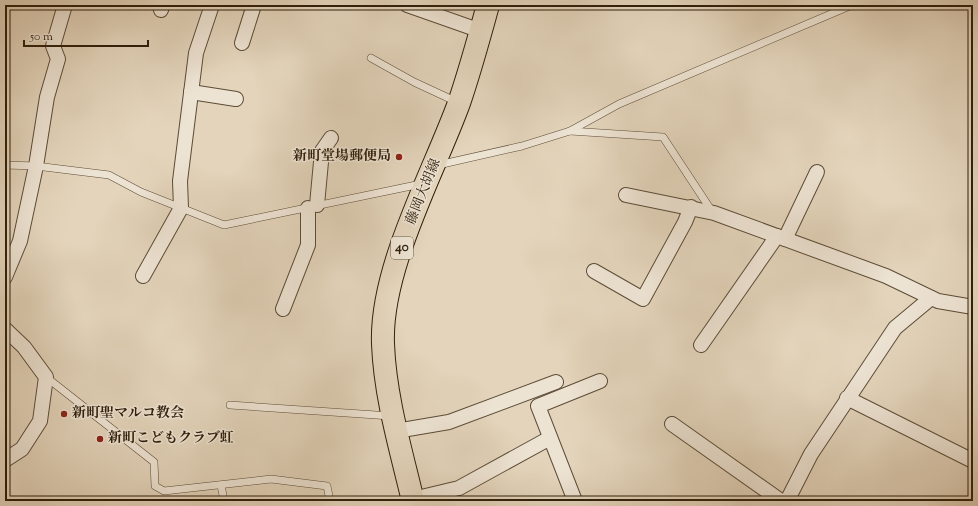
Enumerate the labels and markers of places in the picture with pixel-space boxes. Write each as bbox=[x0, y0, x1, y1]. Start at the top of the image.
place label: 新町堂場郵便局 bbox=[293, 147, 391, 167]
marker: 新町堂場郵便局 bbox=[394, 152, 404, 162]
place label: 新町聖マルコ教会 bbox=[72, 404, 184, 424]
marker: 新町聖マルコ教会 bbox=[59, 409, 69, 419]
place label: 新町こどもクラブ虹 bbox=[108, 429, 234, 449]
marker: 新町こどもクラブ虹 bbox=[95, 434, 105, 444]

